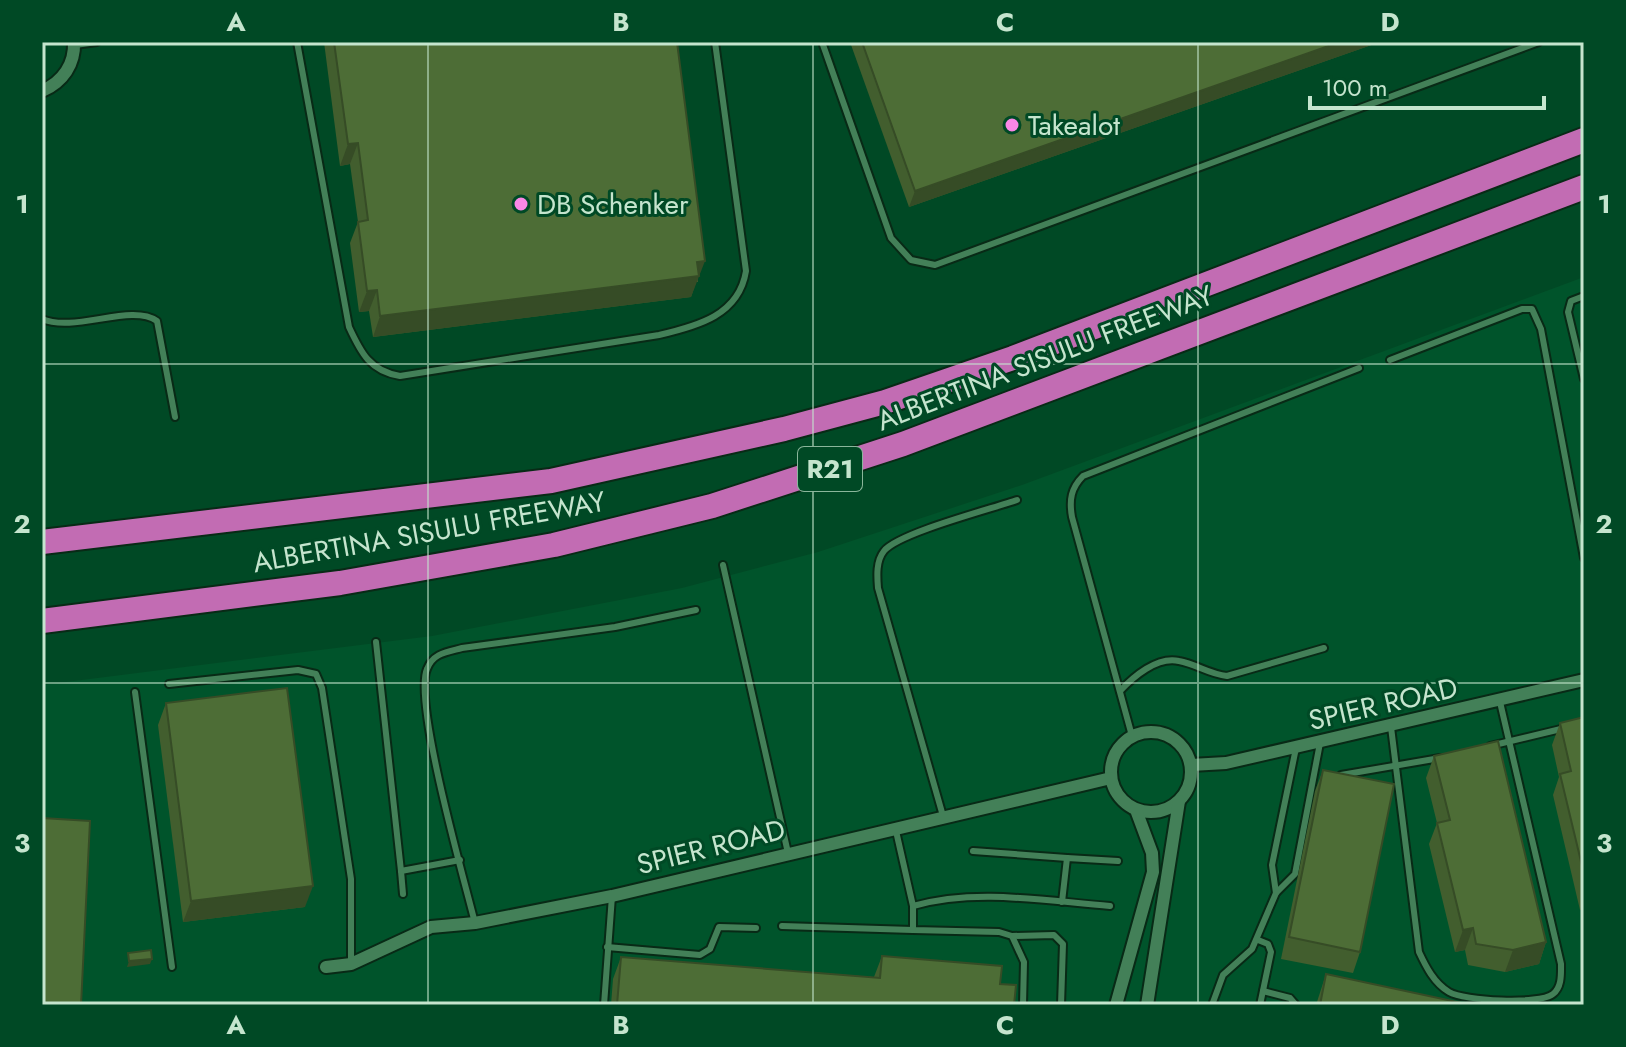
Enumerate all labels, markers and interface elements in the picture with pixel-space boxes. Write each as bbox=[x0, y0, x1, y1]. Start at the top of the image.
text: A bbox=[225, 3, 246, 41]
text: B bbox=[612, 3, 630, 41]
text: C bbox=[996, 3, 1014, 41]
text: D bbox=[1380, 3, 1400, 41]
scale bar bbox=[1310, 60, 1544, 110]
text: 100 m bbox=[1322, 70, 1388, 105]
place label: Takealot bbox=[1028, 105, 1120, 146]
marker: Takealot bbox=[1003, 116, 1021, 134]
place label: DB Schenker bbox=[537, 184, 689, 225]
text: 1 bbox=[15, 185, 29, 223]
text: 1 bbox=[1597, 185, 1611, 223]
marker: DB Schenker bbox=[512, 195, 530, 213]
street label: ALBERTINA SISULU FREEWAY bbox=[871, 275, 1219, 441]
road number: R21 bbox=[798, 447, 862, 491]
street label: ALBERTINA SISULU FREEWAY bbox=[249, 481, 609, 583]
text: 2 bbox=[13, 505, 31, 543]
text: 2 bbox=[1595, 505, 1613, 543]
street label: SPIER ROAD bbox=[1305, 667, 1461, 741]
street label: SPIER ROAD bbox=[633, 809, 789, 885]
text: 3 bbox=[14, 824, 30, 862]
text: 3 bbox=[1596, 824, 1612, 862]
text: A bbox=[225, 1006, 246, 1044]
text: B bbox=[612, 1006, 630, 1044]
text: C bbox=[996, 1006, 1014, 1044]
text: D bbox=[1380, 1006, 1400, 1044]

